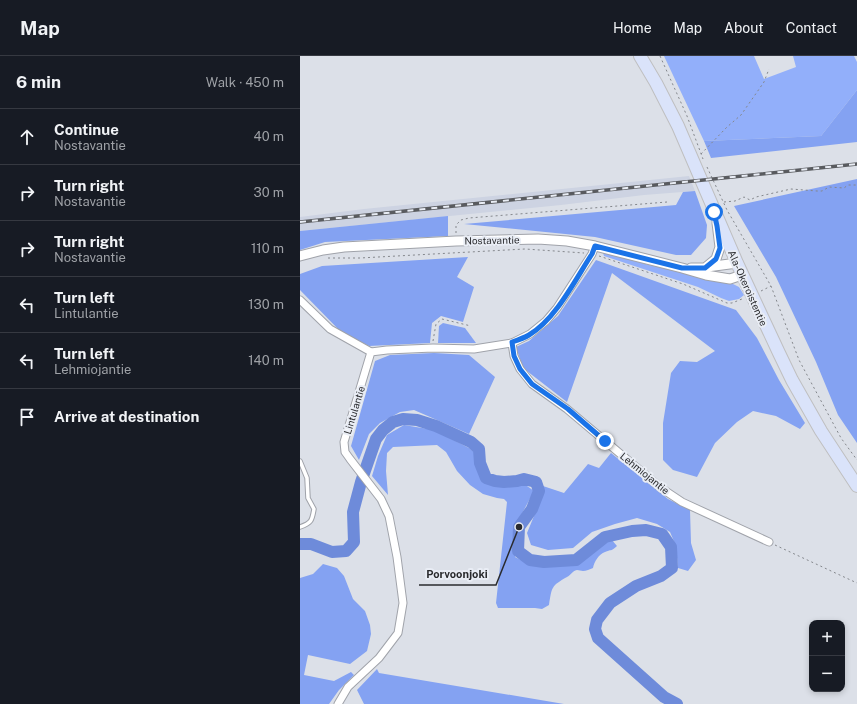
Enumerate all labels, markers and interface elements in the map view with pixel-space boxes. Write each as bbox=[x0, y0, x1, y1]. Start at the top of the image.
text: Map bbox=[20, 17, 60, 39]
text: Home bbox=[613, 20, 652, 36]
text: Map bbox=[674, 20, 702, 36]
text: About bbox=[724, 20, 764, 36]
text: Contact bbox=[786, 20, 837, 36]
text: 6 min bbox=[16, 72, 61, 92]
text: Walk · 450 m bbox=[206, 75, 284, 90]
text: Continue bbox=[54, 121, 119, 138]
icon: ahead bbox=[16, 126, 38, 148]
text: 40 m bbox=[253, 129, 284, 144]
text: Nostavantie bbox=[54, 138, 126, 153]
text: Turn right bbox=[54, 177, 124, 194]
icon: right bbox=[16, 182, 38, 204]
text: 30 m bbox=[254, 185, 284, 200]
text: Nostavantie bbox=[54, 194, 126, 209]
route start bbox=[705, 203, 723, 221]
text: Turn right bbox=[54, 233, 124, 250]
street label: Nostavantie bbox=[464, 234, 520, 246]
icon: right bbox=[16, 238, 38, 260]
text: 110 m bbox=[251, 241, 284, 256]
street label: Ala-Okeroistentie bbox=[726, 248, 770, 328]
text: Nostavantie bbox=[54, 250, 126, 265]
text: Turn left bbox=[54, 289, 115, 306]
icon: left bbox=[16, 294, 38, 316]
text: 130 m bbox=[248, 297, 284, 312]
text: Lintulantie bbox=[54, 306, 119, 321]
text: Turn left bbox=[54, 345, 115, 362]
icon: left bbox=[16, 350, 38, 372]
text: 140 m bbox=[248, 353, 284, 368]
text: Lehmiojantie bbox=[54, 362, 131, 377]
street label: Lintulantie bbox=[341, 384, 367, 436]
icon: arrive bbox=[16, 406, 38, 428]
text: Arrive at destination bbox=[54, 408, 199, 425]
route end bbox=[596, 432, 614, 450]
street label: Lehmiojantie bbox=[618, 450, 672, 497]
callout: Porvoonjoki bbox=[419, 562, 496, 585]
text: Porvoonjoki bbox=[426, 568, 488, 580]
map controls bbox=[809, 620, 845, 692]
button: + bbox=[809, 620, 845, 656]
button: − bbox=[809, 656, 845, 692]

